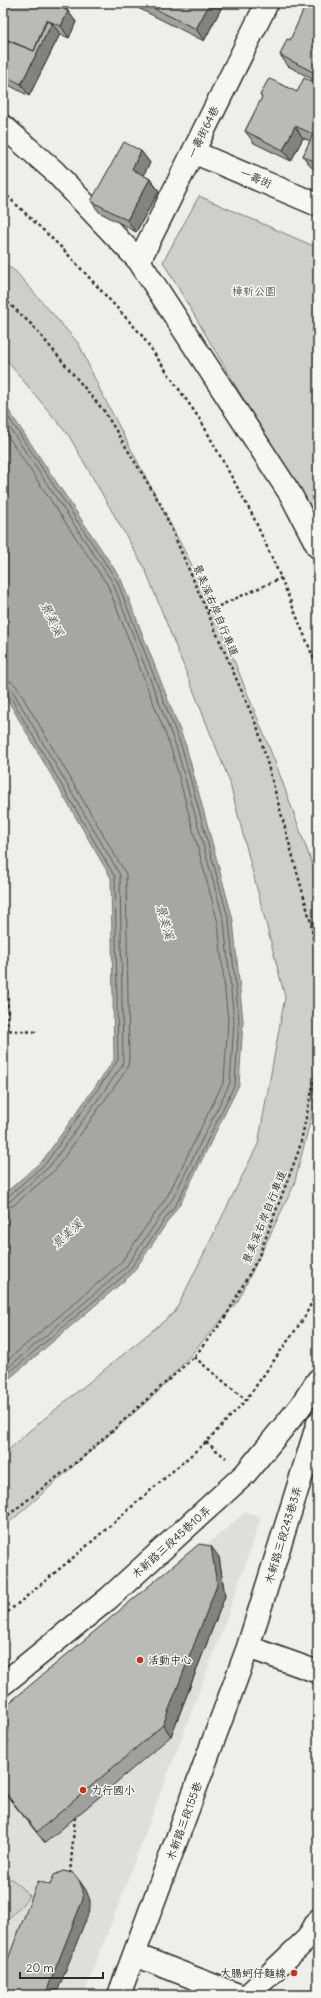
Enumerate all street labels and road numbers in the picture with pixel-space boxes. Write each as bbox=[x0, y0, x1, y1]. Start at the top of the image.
street label: 一壽街64巷 bbox=[184, 103, 222, 161]
street label: 一壽街 bbox=[238, 165, 275, 191]
street label: 景美溪右岸自行車道 bbox=[190, 562, 242, 658]
street label: 景美溪右岸自行車道 bbox=[239, 1168, 289, 1266]
street label: 木新路三段243巷3弄 bbox=[261, 1484, 305, 1586]
street label: 木新路三段45巷10弄 bbox=[129, 1503, 213, 1581]
street label: 木新路三段155巷 bbox=[163, 1780, 205, 1862]

